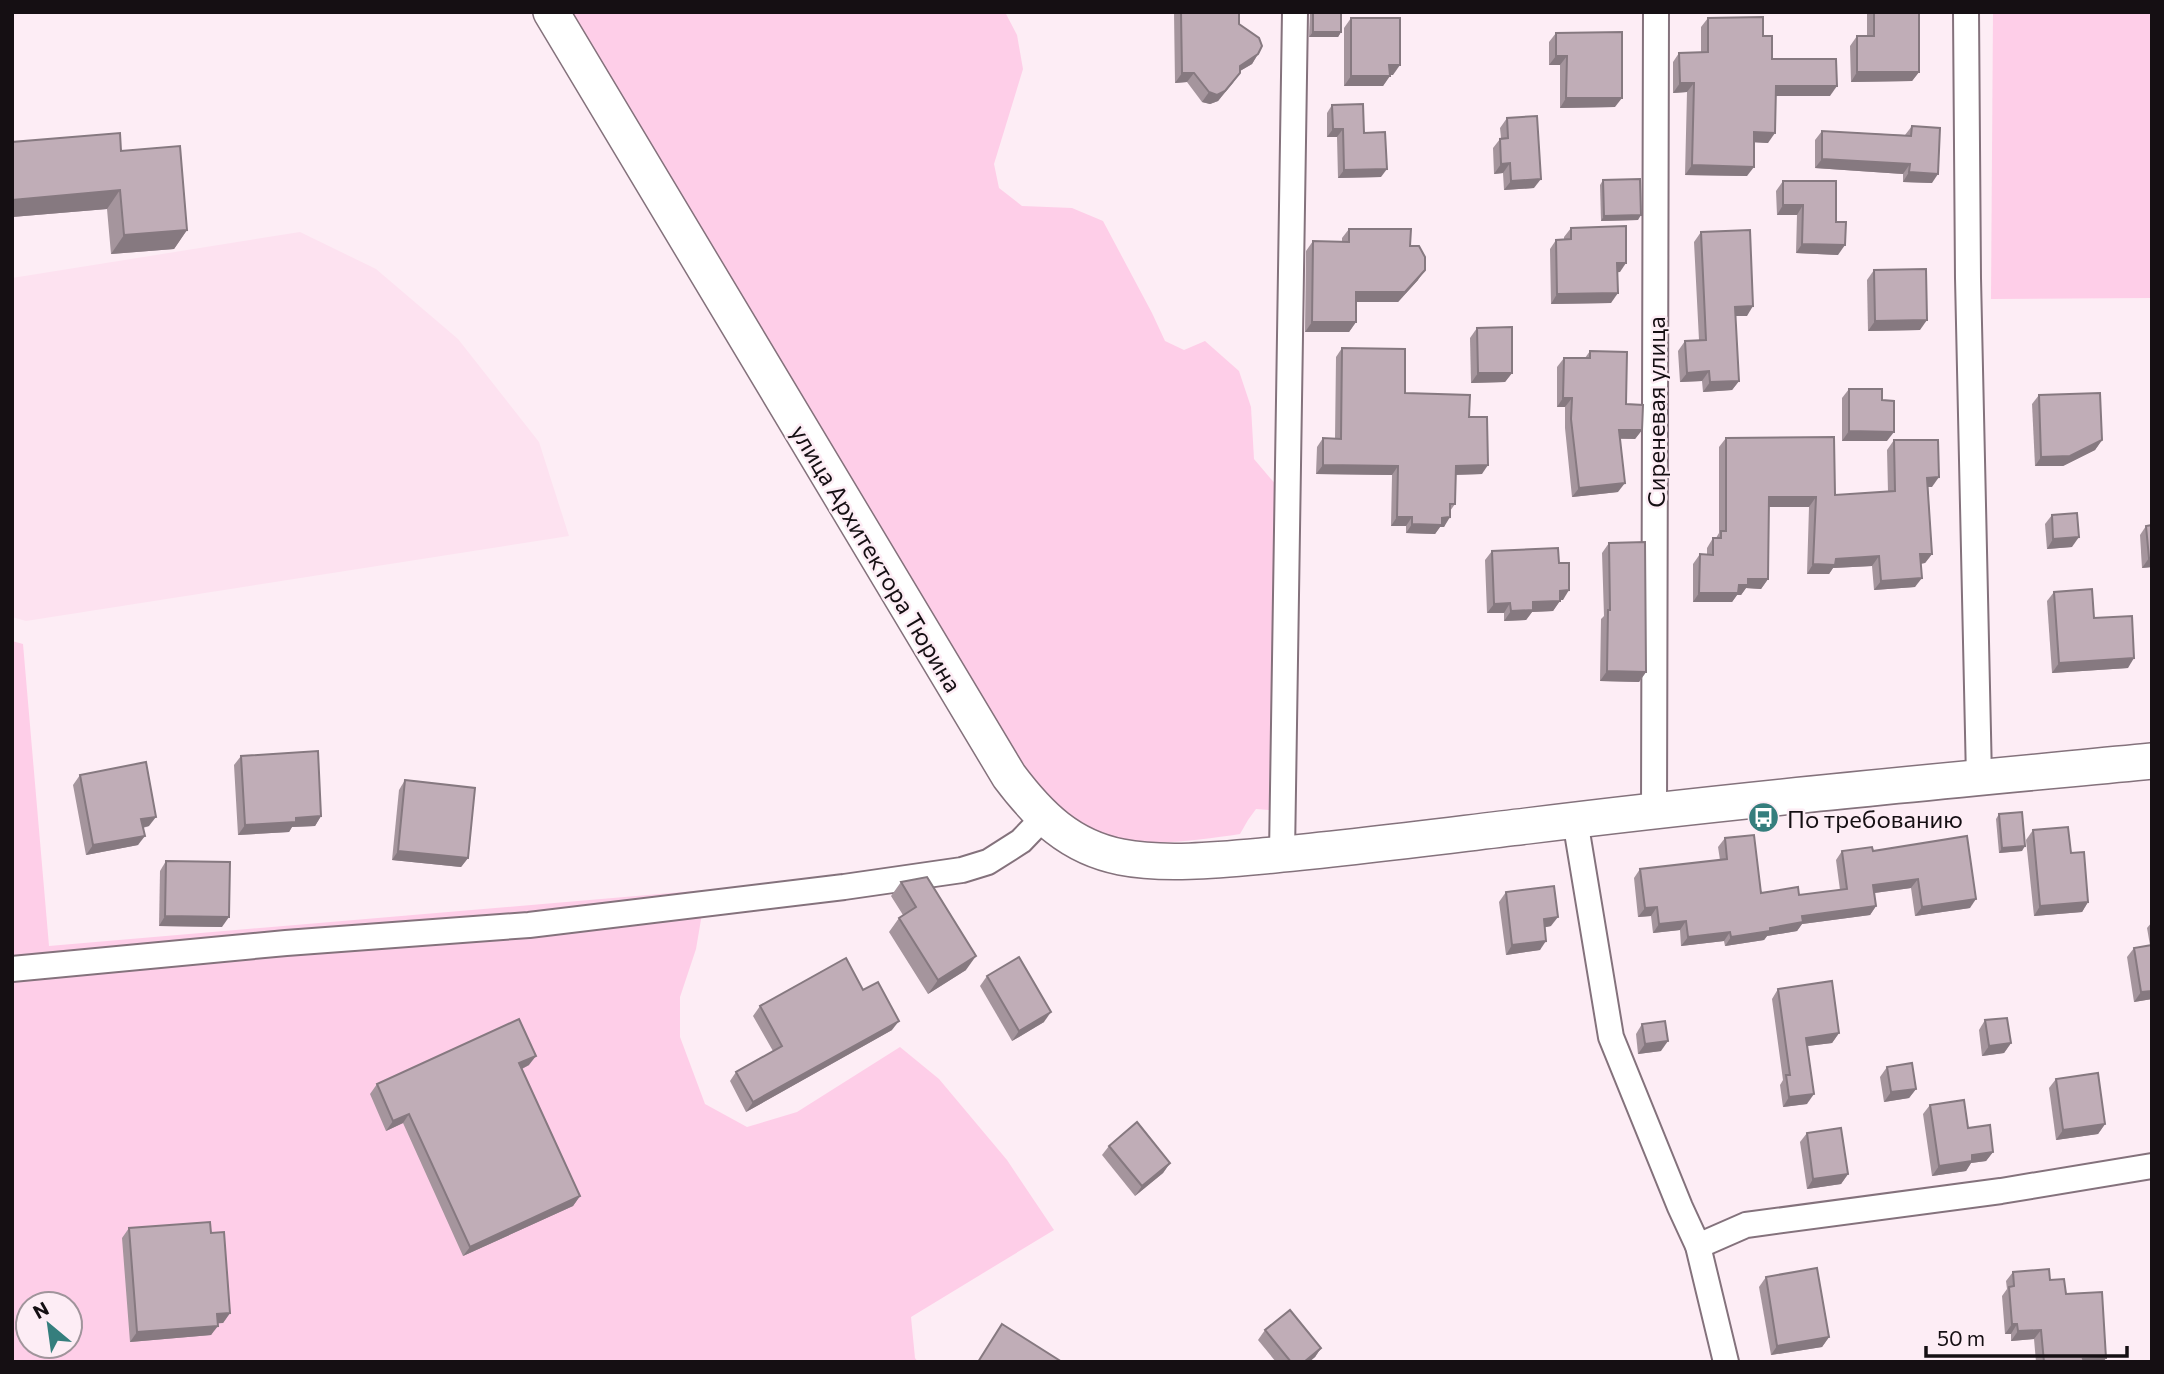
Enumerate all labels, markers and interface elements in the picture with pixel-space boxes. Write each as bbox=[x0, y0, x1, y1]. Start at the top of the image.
street label: Сиреневая улица bbox=[1641, 316, 1670, 508]
street label: улица Архитектора Тюрина bbox=[786, 419, 968, 697]
bus stop icon: По требованию bbox=[1747, 801, 1781, 835]
place label: По требованию bbox=[1787, 804, 1963, 833]
north arrow bbox=[14, 1290, 84, 1360]
text: N bbox=[29, 1296, 52, 1323]
scale bar bbox=[1926, 1314, 2127, 1358]
text: 50 m bbox=[1937, 1325, 1985, 1350]

